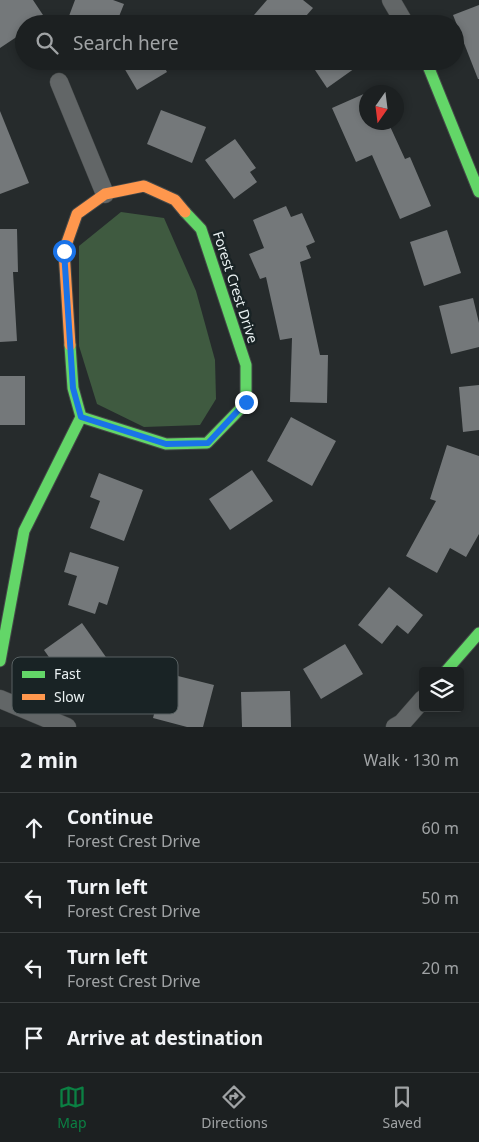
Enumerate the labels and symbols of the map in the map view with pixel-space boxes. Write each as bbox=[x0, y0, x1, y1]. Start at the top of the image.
north arrow bbox=[359, 85, 404, 130]
street label: Forest Crest Drive bbox=[209, 229, 263, 346]
route start bbox=[53, 240, 76, 263]
route end bbox=[235, 391, 258, 414]
legend bbox=[12, 657, 178, 714]
text: Fast bbox=[54, 664, 81, 683]
text: Slow bbox=[54, 687, 85, 706]

